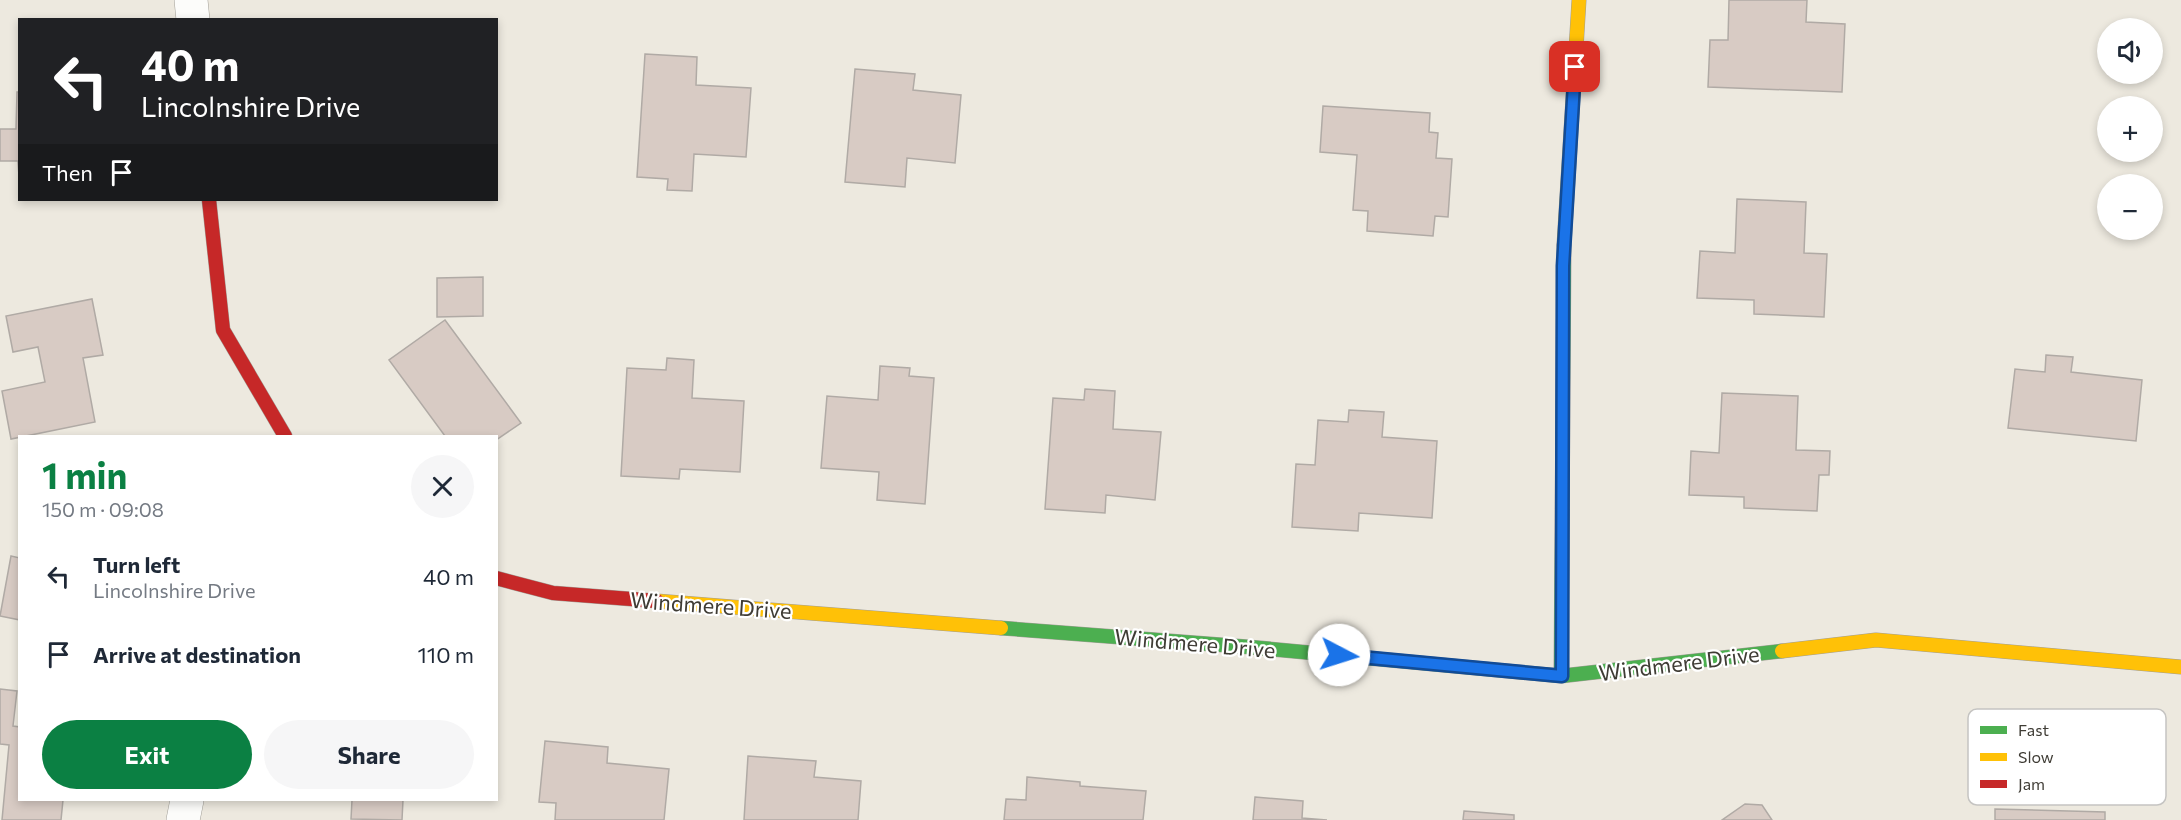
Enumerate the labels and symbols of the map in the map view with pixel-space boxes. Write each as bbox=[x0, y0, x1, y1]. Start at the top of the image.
pin bbox=[1549, 41, 1600, 92]
street label: Windmere Drive bbox=[629, 586, 793, 624]
street label: Windmere Drive bbox=[1113, 623, 1277, 663]
position arrow bbox=[1307, 623, 1371, 687]
street label: Windmere Drive bbox=[1597, 640, 1761, 686]
legend bbox=[1968, 709, 2166, 805]
text: Fast bbox=[2018, 720, 2049, 739]
text: Slow bbox=[2018, 747, 2054, 766]
text: Jam bbox=[2018, 774, 2045, 793]

